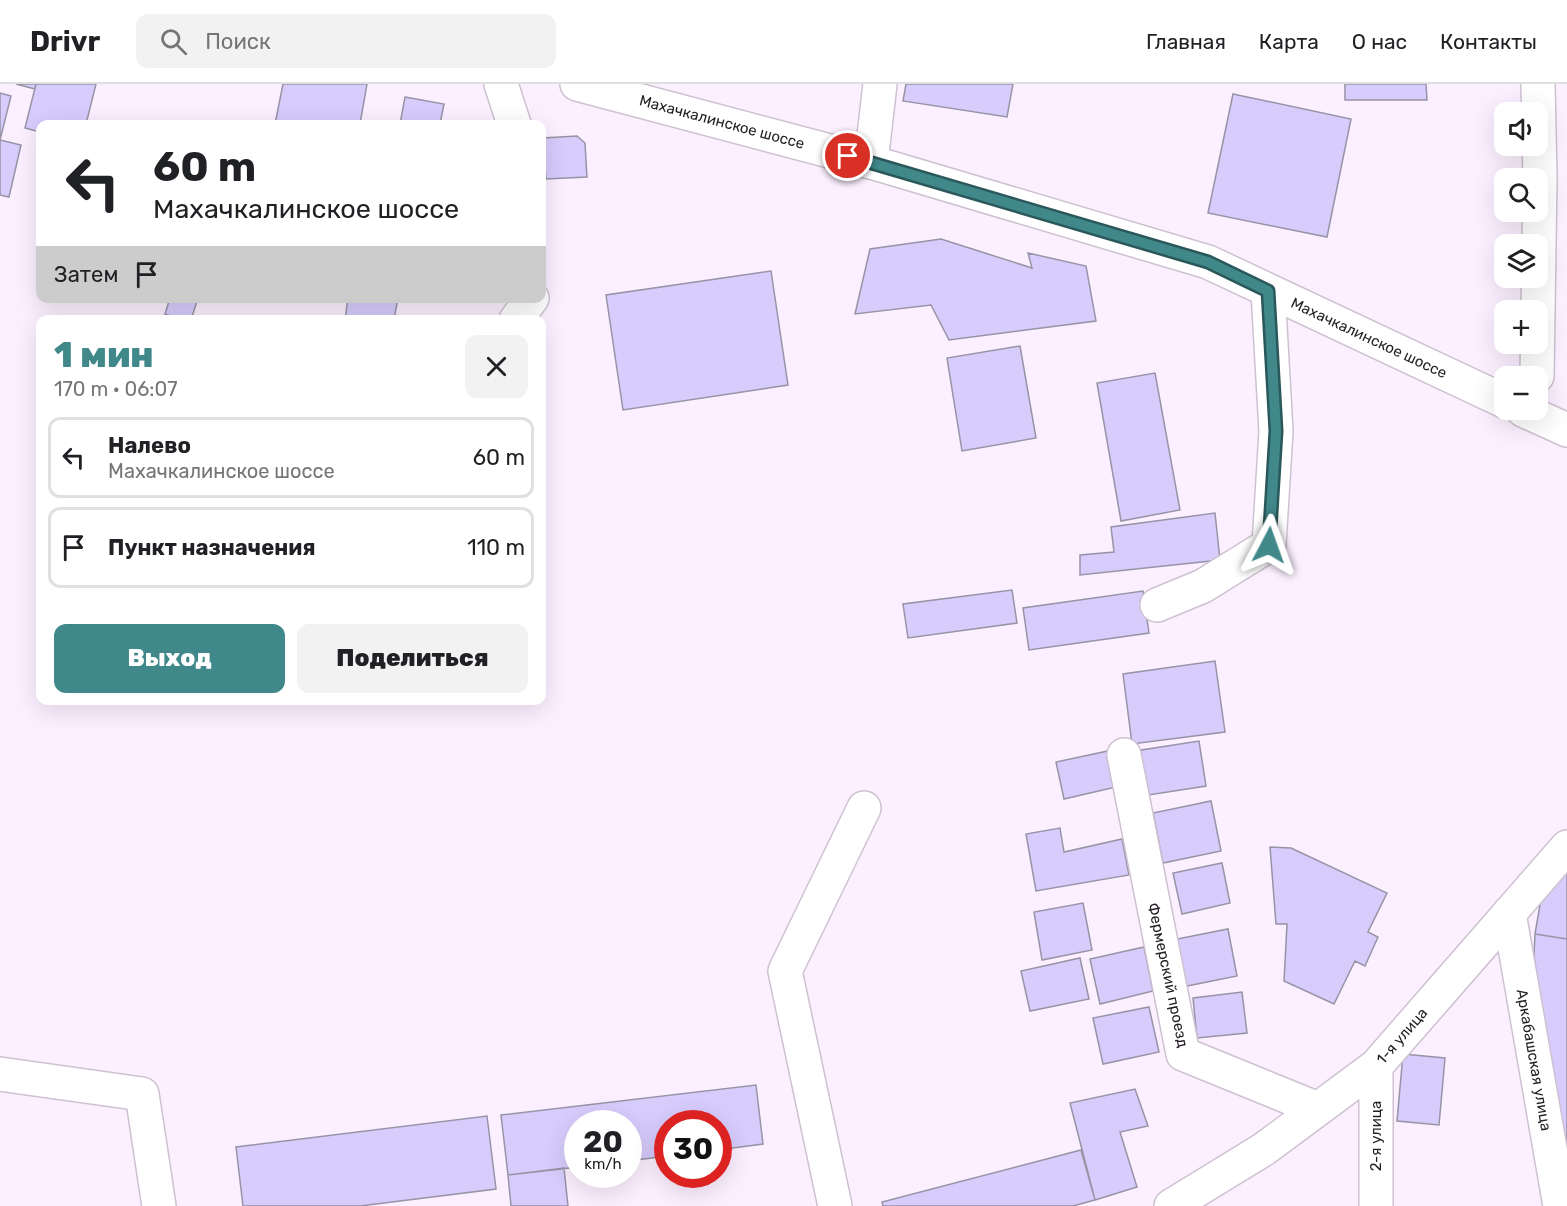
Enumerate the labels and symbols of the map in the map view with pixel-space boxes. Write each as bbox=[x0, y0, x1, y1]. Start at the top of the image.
street label: Махачкалинское шоссе bbox=[638, 91, 806, 153]
pin bbox=[822, 130, 873, 181]
street label: Махачкалинское шоссе bbox=[1288, 294, 1450, 382]
position arrow bbox=[1237, 513, 1301, 577]
street label: Фермерский проезд bbox=[1144, 901, 1192, 1049]
street label: Аркабашская улица bbox=[1513, 988, 1555, 1132]
street label: 1-я улица bbox=[1373, 1004, 1431, 1068]
street label: 2-я улица bbox=[1367, 1101, 1385, 1171]
speed limit sign: 30 bbox=[654, 1110, 732, 1188]

